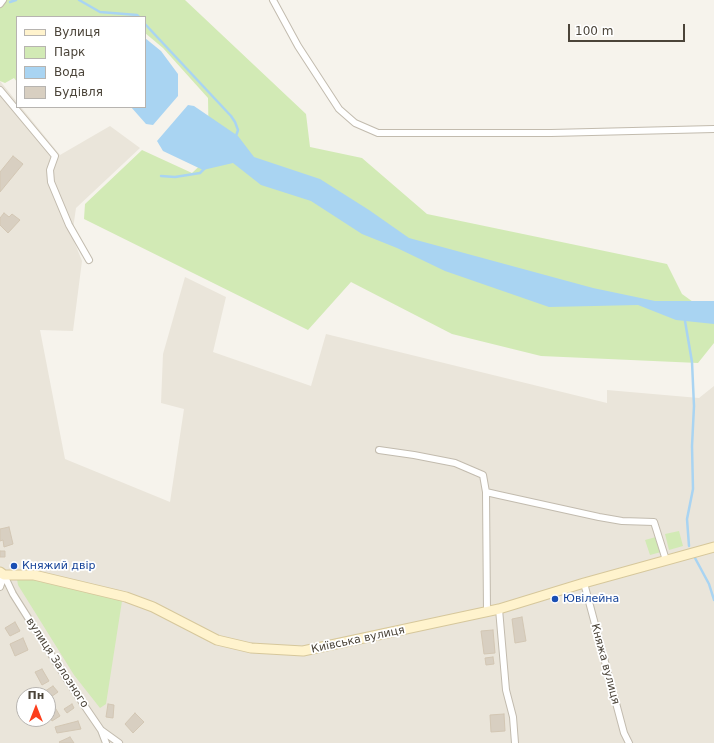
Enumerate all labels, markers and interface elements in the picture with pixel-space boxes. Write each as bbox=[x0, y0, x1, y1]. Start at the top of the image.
legend bbox=[16, 16, 146, 108]
scale bar bbox=[570, 16, 687, 42]
text: 100 m bbox=[575, 24, 613, 38]
text: Вулиця bbox=[54, 25, 100, 39]
text: Парк bbox=[54, 45, 85, 59]
text: Вода bbox=[54, 65, 85, 79]
text: Будівля bbox=[54, 85, 103, 99]
place label: Княжий двір bbox=[22, 559, 95, 573]
marker: Княжий двір bbox=[9, 561, 19, 571]
place label: Ювілейна bbox=[563, 592, 619, 606]
marker: Ювілейна bbox=[550, 594, 560, 604]
street label: вулиця Залозного bbox=[23, 616, 91, 710]
street label: Княжа вулиця bbox=[588, 622, 622, 706]
street label: Київська вулиця bbox=[310, 624, 406, 656]
north arrow bbox=[16, 687, 56, 727]
text: Пн bbox=[28, 689, 44, 702]

